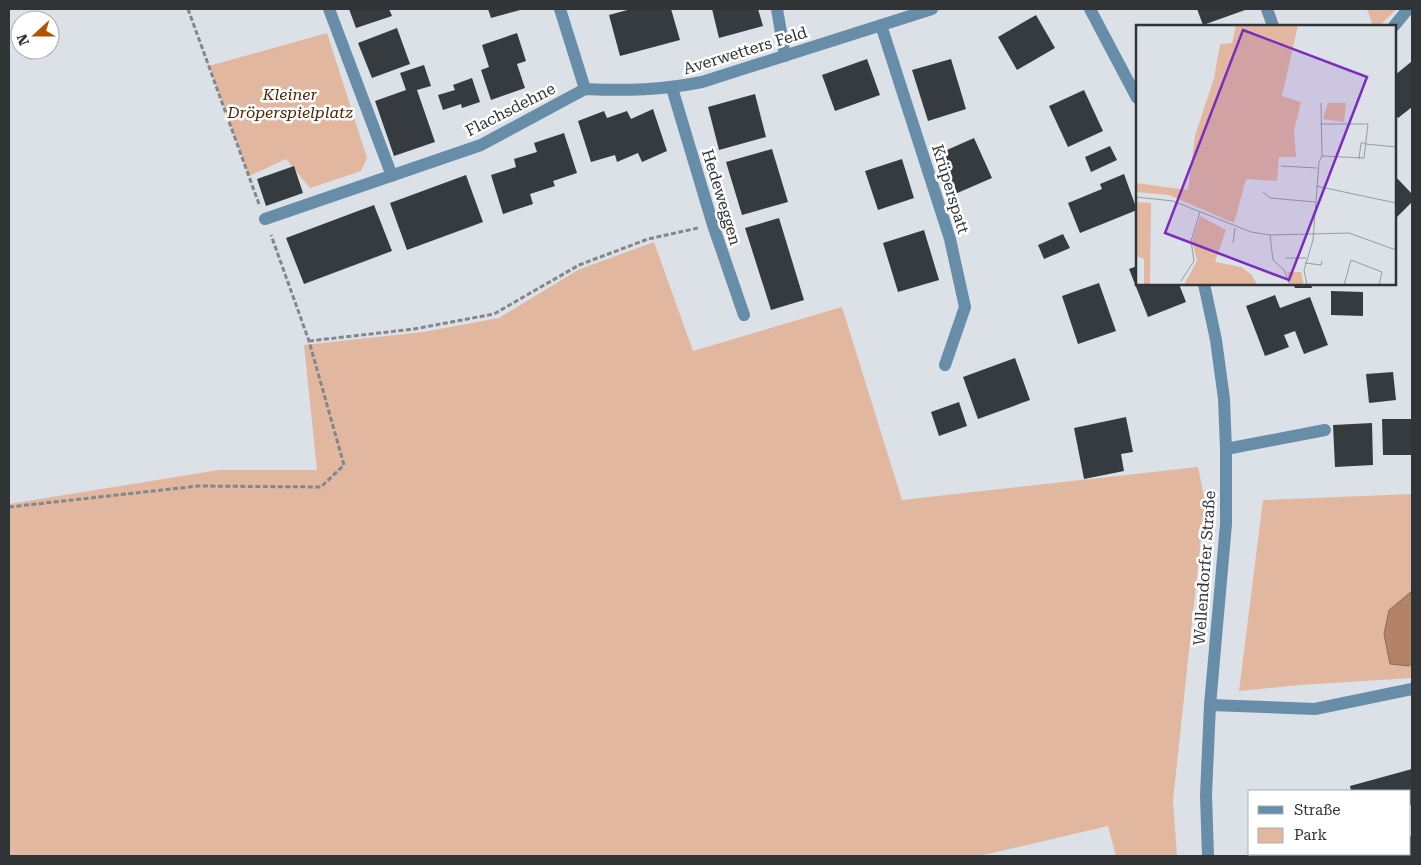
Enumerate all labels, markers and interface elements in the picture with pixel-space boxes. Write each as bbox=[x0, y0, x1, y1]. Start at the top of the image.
north arrow bbox=[10, 10, 60, 60]
street label: Averwetters Feld bbox=[681, 23, 809, 78]
inset map bbox=[1136, 25, 1396, 285]
text: N bbox=[13, 32, 32, 48]
street label: Flachsdehne bbox=[462, 79, 558, 140]
park label: Kleiner Dröperspielplatz bbox=[226, 85, 353, 122]
street label: Krüperspatt bbox=[928, 142, 973, 236]
street label: Hedeweggen bbox=[698, 147, 745, 248]
street label: Wellendorfer Straße bbox=[1190, 490, 1219, 646]
legend bbox=[1248, 790, 1411, 855]
text: Straße bbox=[1294, 801, 1341, 819]
text: Park bbox=[1294, 826, 1328, 844]

